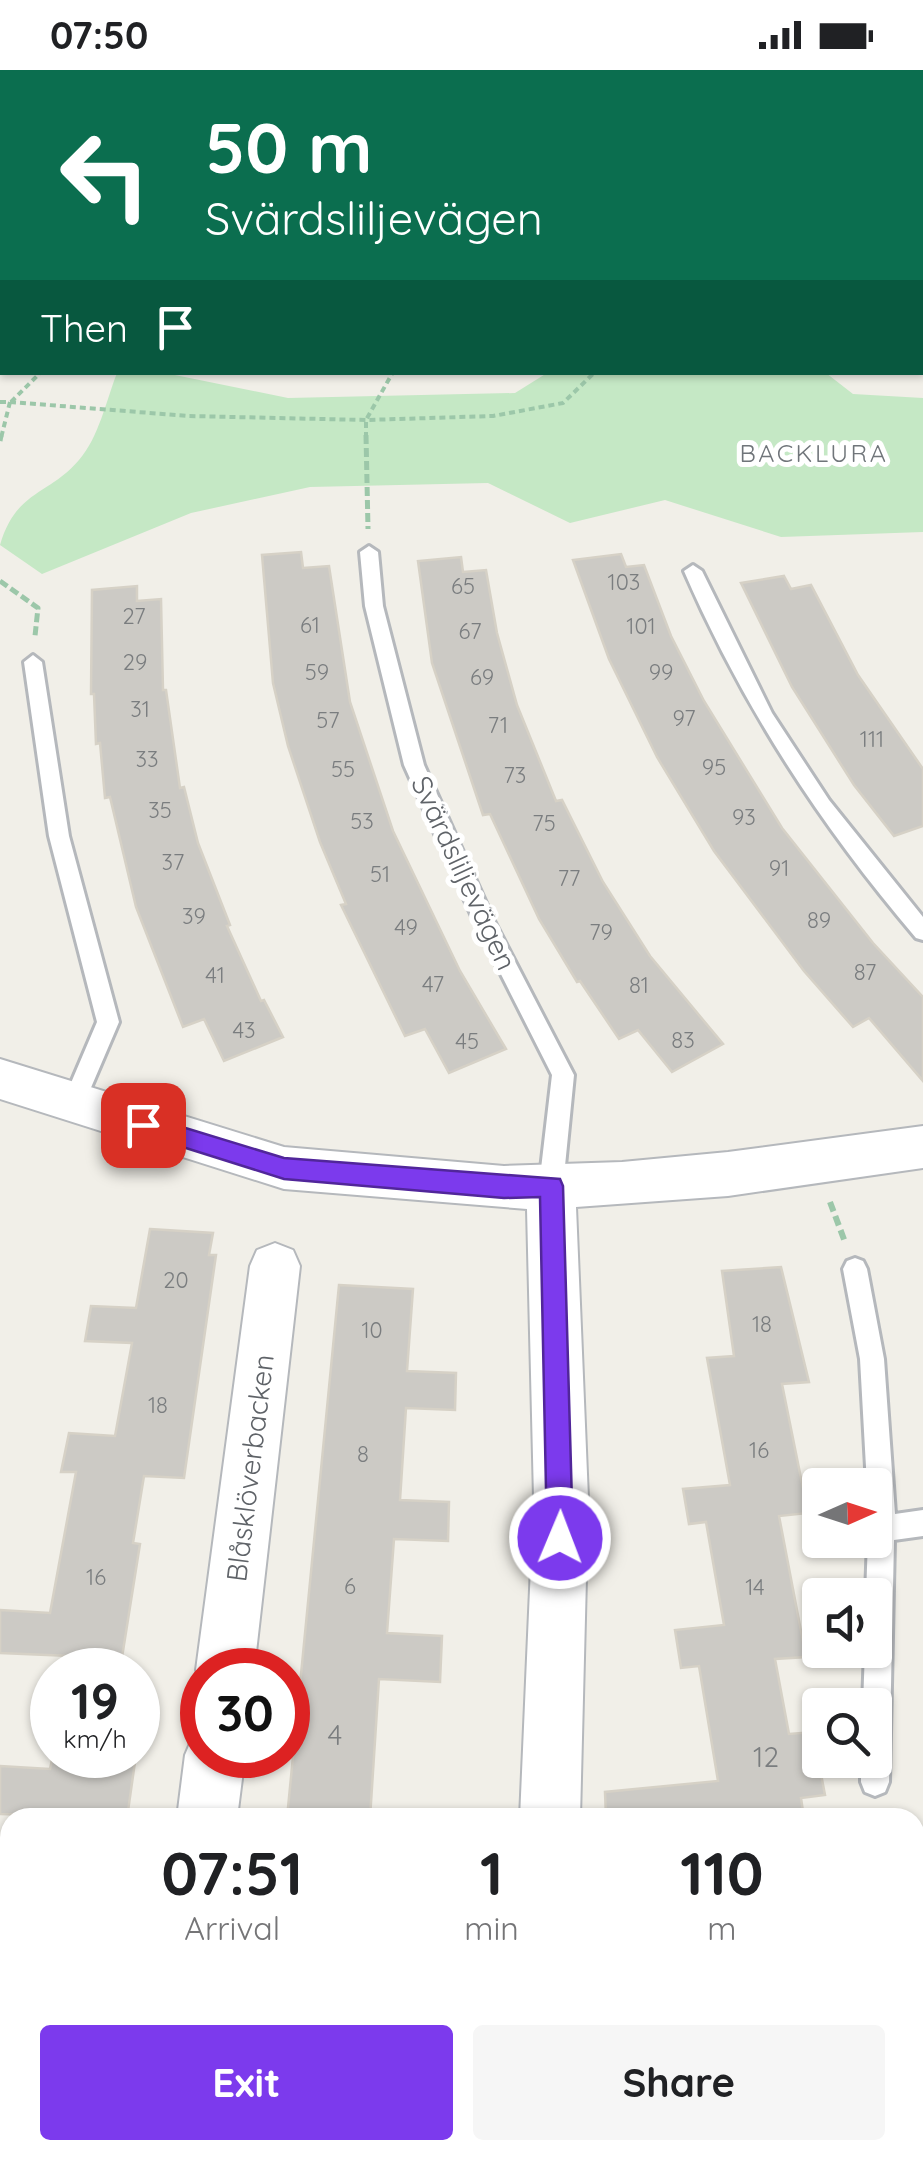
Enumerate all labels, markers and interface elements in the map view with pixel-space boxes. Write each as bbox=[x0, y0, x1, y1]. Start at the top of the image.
text: 07:50 bbox=[50, 11, 148, 59]
text: 50 m bbox=[205, 103, 372, 191]
icon: left bbox=[40, 110, 170, 240]
text: Svärdsliljevägen bbox=[205, 190, 543, 246]
icon: arrive bbox=[148, 300, 203, 355]
text: Then bbox=[40, 304, 128, 352]
district label: BACKLURA bbox=[739, 437, 889, 468]
house number: 103 bbox=[608, 568, 640, 596]
house number: 65 bbox=[451, 572, 475, 600]
house number: 27 bbox=[122, 602, 146, 630]
house number: 61 bbox=[300, 611, 320, 639]
house number: 101 bbox=[626, 612, 656, 640]
house number: 67 bbox=[458, 617, 482, 645]
house number: 29 bbox=[123, 648, 147, 676]
house number: 59 bbox=[305, 658, 329, 686]
house number: 99 bbox=[649, 658, 673, 686]
house number: 69 bbox=[470, 663, 494, 691]
house number: 31 bbox=[130, 695, 150, 723]
house number: 97 bbox=[673, 704, 695, 732]
house number: 57 bbox=[316, 706, 340, 734]
house number: 71 bbox=[488, 711, 508, 739]
house number: 111 bbox=[860, 725, 884, 753]
house number: 33 bbox=[135, 745, 159, 773]
house number: 95 bbox=[702, 753, 726, 781]
house number: 55 bbox=[331, 755, 355, 783]
house number: 73 bbox=[504, 761, 526, 789]
street label: Svärdsliljevägen bbox=[404, 770, 525, 975]
house number: 35 bbox=[148, 796, 172, 824]
house number: 93 bbox=[732, 803, 756, 831]
house number: 53 bbox=[350, 807, 374, 835]
house number: 75 bbox=[532, 809, 556, 837]
house number: 37 bbox=[162, 848, 184, 876]
house number: 91 bbox=[769, 854, 789, 882]
house number: 51 bbox=[370, 860, 390, 888]
house number: 77 bbox=[558, 864, 580, 892]
house number: 39 bbox=[182, 902, 206, 930]
house number: 89 bbox=[807, 906, 831, 934]
house number: 49 bbox=[394, 913, 418, 941]
house number: 79 bbox=[589, 918, 613, 946]
house number: 87 bbox=[854, 958, 876, 986]
house number: 41 bbox=[205, 961, 225, 989]
house number: 47 bbox=[422, 970, 444, 998]
house number: 81 bbox=[629, 971, 649, 999]
house number: 43 bbox=[232, 1016, 256, 1044]
house number: 83 bbox=[671, 1026, 695, 1054]
house number: 45 bbox=[455, 1027, 479, 1055]
pin bbox=[101, 1083, 186, 1168]
icon: arrive bbox=[116, 1098, 171, 1153]
house number: 20 bbox=[163, 1266, 189, 1294]
house number: 18 bbox=[752, 1310, 772, 1338]
house number: 10 bbox=[361, 1316, 383, 1344]
street label: Blåsklöverbacken bbox=[218, 1352, 281, 1584]
house number: 18 bbox=[148, 1391, 168, 1419]
house number: 16 bbox=[749, 1436, 769, 1464]
house number: 8 bbox=[357, 1440, 369, 1468]
north arrow bbox=[802, 1468, 892, 1558]
map controls bbox=[802, 1468, 892, 1778]
position arrow bbox=[508, 1486, 612, 1590]
house number: 16 bbox=[86, 1563, 106, 1591]
house number: 6 bbox=[344, 1572, 356, 1600]
house number: 14 bbox=[745, 1573, 765, 1601]
button: sound bbox=[802, 1578, 892, 1668]
speed limit sign: 30 bbox=[180, 1648, 310, 1778]
text: 19 bbox=[71, 1669, 119, 1732]
button: search bbox=[802, 1688, 892, 1778]
house number: 4 bbox=[328, 1717, 342, 1752]
text: km/h bbox=[63, 1723, 127, 1754]
house number: 12 bbox=[753, 1739, 779, 1774]
text: 07:51 bbox=[161, 1835, 303, 1910]
text: 1 bbox=[480, 1835, 503, 1910]
text: 110 bbox=[680, 1835, 764, 1910]
text: Arrival bbox=[184, 1908, 280, 1948]
text: min bbox=[464, 1908, 519, 1948]
text: m bbox=[707, 1908, 737, 1948]
button: Exit bbox=[40, 2025, 453, 2140]
button: Share bbox=[473, 2025, 885, 2140]

